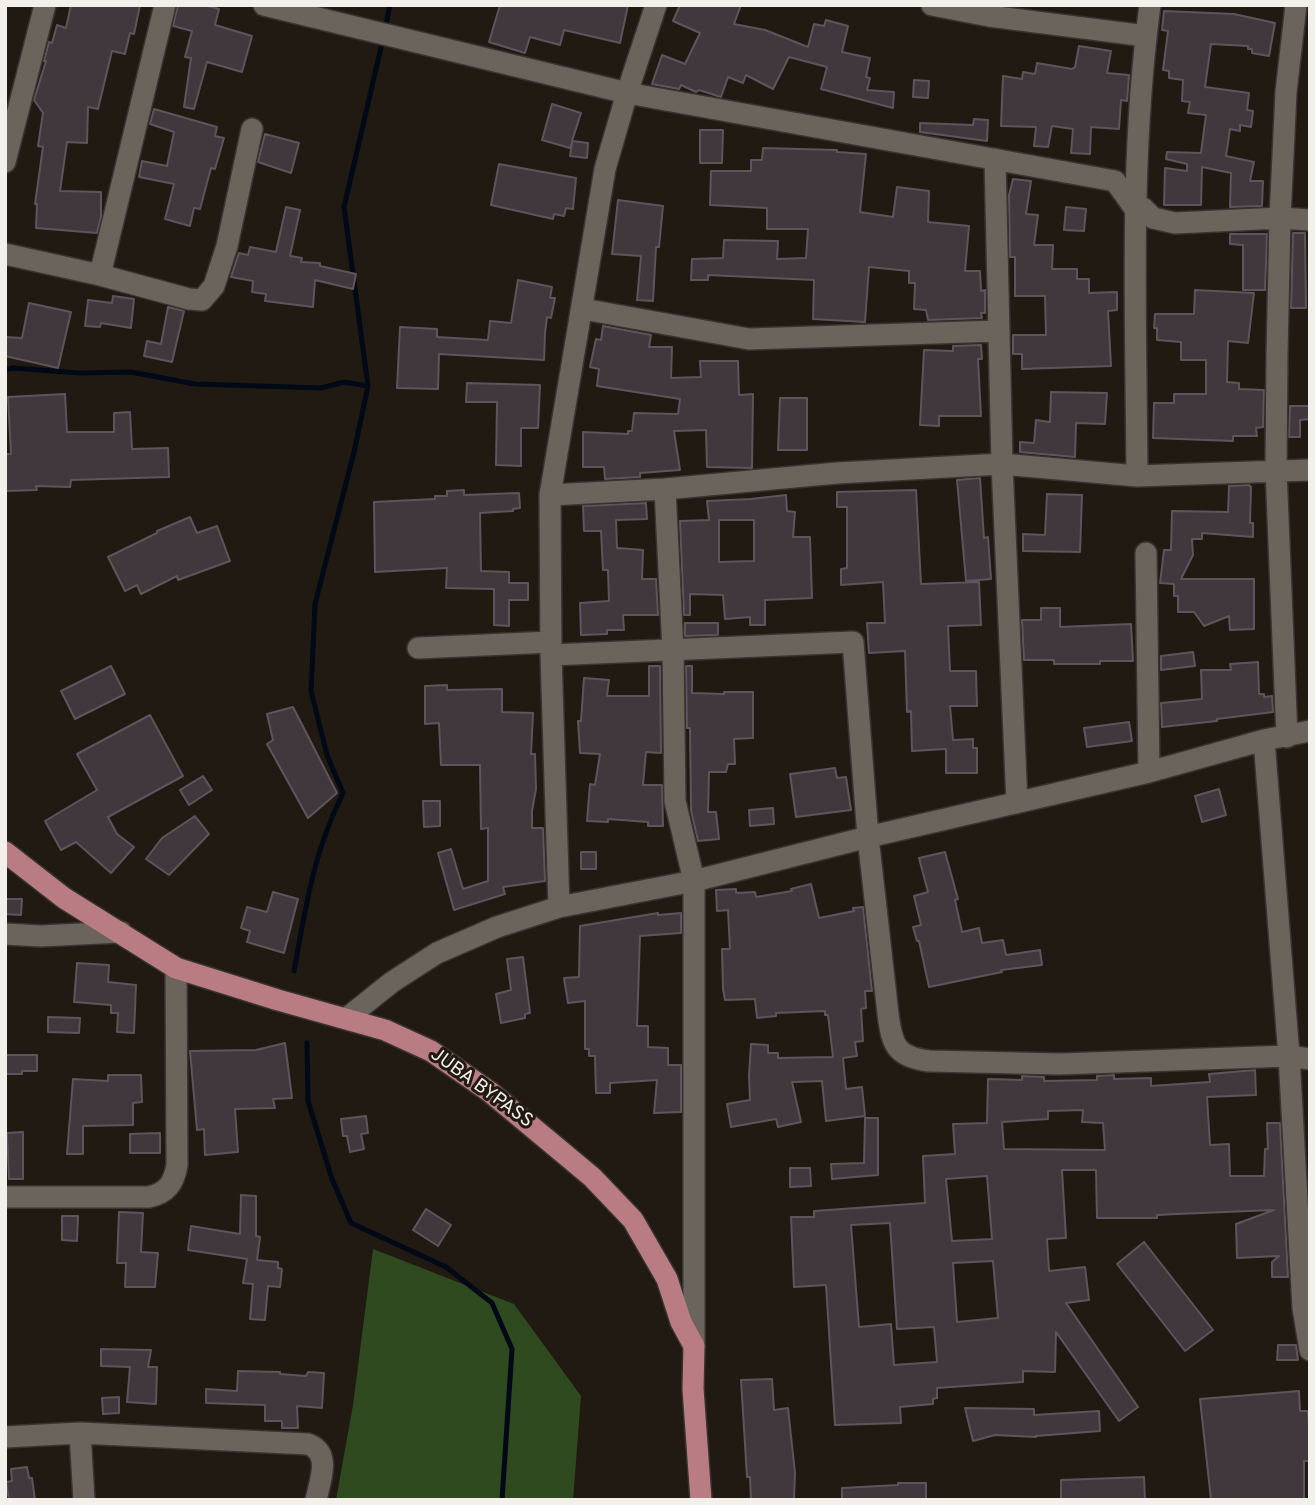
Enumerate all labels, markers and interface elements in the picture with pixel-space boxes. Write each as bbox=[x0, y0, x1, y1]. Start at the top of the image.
street label: JUBA BYPASS bbox=[425, 1044, 537, 1134]

